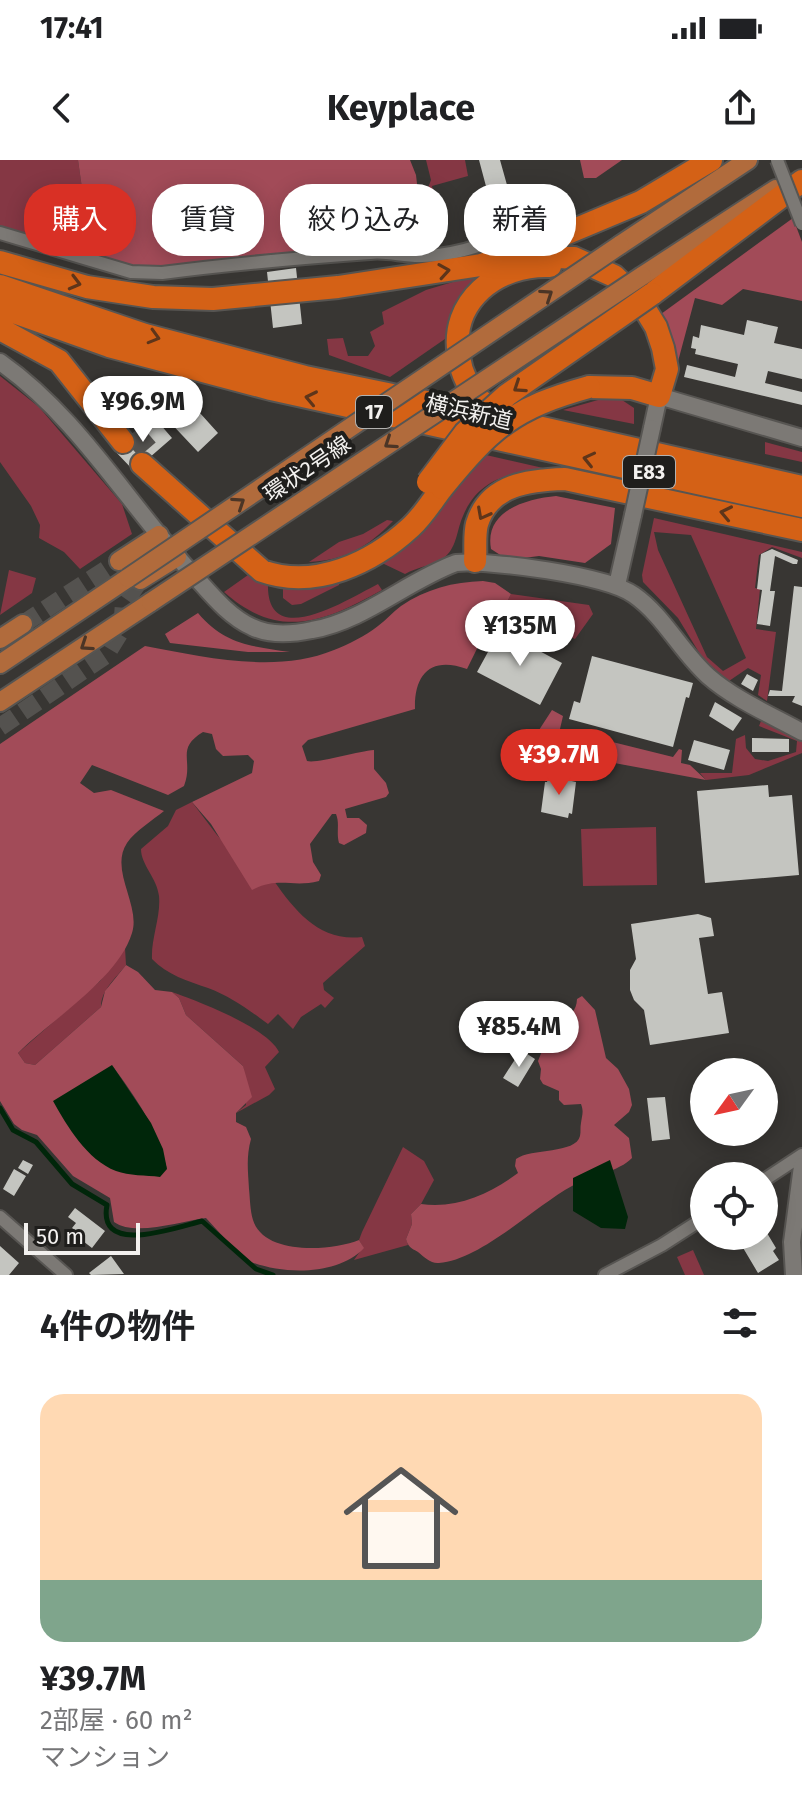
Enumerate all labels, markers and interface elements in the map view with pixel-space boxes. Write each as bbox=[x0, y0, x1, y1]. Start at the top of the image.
text: 17:41 bbox=[40, 10, 104, 46]
icon: back bbox=[40, 86, 84, 130]
text: Keyplace bbox=[327, 86, 475, 130]
icon: share bbox=[718, 86, 762, 130]
chip: 購入 bbox=[24, 184, 136, 256]
chip: 賃貸 bbox=[152, 184, 264, 256]
chip: 絞り込み bbox=[280, 184, 448, 256]
chip: 新着 bbox=[464, 184, 576, 256]
one-way arrow bbox=[437, 263, 451, 280]
one-way arrow bbox=[67, 274, 81, 291]
one-way arrow bbox=[538, 290, 553, 305]
one-way arrow bbox=[146, 328, 160, 345]
pin: ¥96.9M bbox=[78, 376, 208, 444]
one-way arrow bbox=[514, 377, 528, 392]
text: ¥96.9M bbox=[101, 386, 185, 417]
street label: 横浜新道 bbox=[423, 389, 515, 435]
one-way arrow bbox=[305, 390, 318, 407]
road number: 17 bbox=[356, 396, 392, 428]
street label: 環状2号線 bbox=[258, 430, 356, 508]
one-way arrow bbox=[384, 434, 399, 449]
one-way arrow bbox=[583, 451, 597, 468]
road number: E83 bbox=[623, 456, 675, 488]
one-way arrow bbox=[230, 498, 244, 513]
one-way arrow bbox=[478, 506, 493, 520]
one-way arrow bbox=[719, 506, 732, 523]
pin: ¥135M bbox=[464, 600, 576, 668]
text: ¥135M bbox=[483, 610, 557, 641]
one-way arrow bbox=[80, 636, 94, 651]
pin: ¥39.7M bbox=[494, 729, 624, 797]
text: ¥39.7M bbox=[518, 739, 600, 770]
pin: ¥85.4M bbox=[454, 1001, 584, 1069]
text: ¥85.4M bbox=[477, 1011, 561, 1042]
north arrow bbox=[690, 1058, 778, 1146]
map controls bbox=[690, 1058, 778, 1250]
button: locate bbox=[690, 1162, 778, 1250]
scale bar bbox=[24, 1219, 140, 1255]
text: 50 m bbox=[36, 1223, 84, 1250]
icon: filters bbox=[718, 1301, 762, 1345]
text: 4件の物件 bbox=[40, 1306, 195, 1347]
icon: home bbox=[329, 1446, 473, 1590]
text: ¥39.7M bbox=[40, 1658, 146, 1699]
text: 2部屋 · 60 m² bbox=[40, 1705, 193, 1736]
text: マンション bbox=[40, 1742, 170, 1773]

